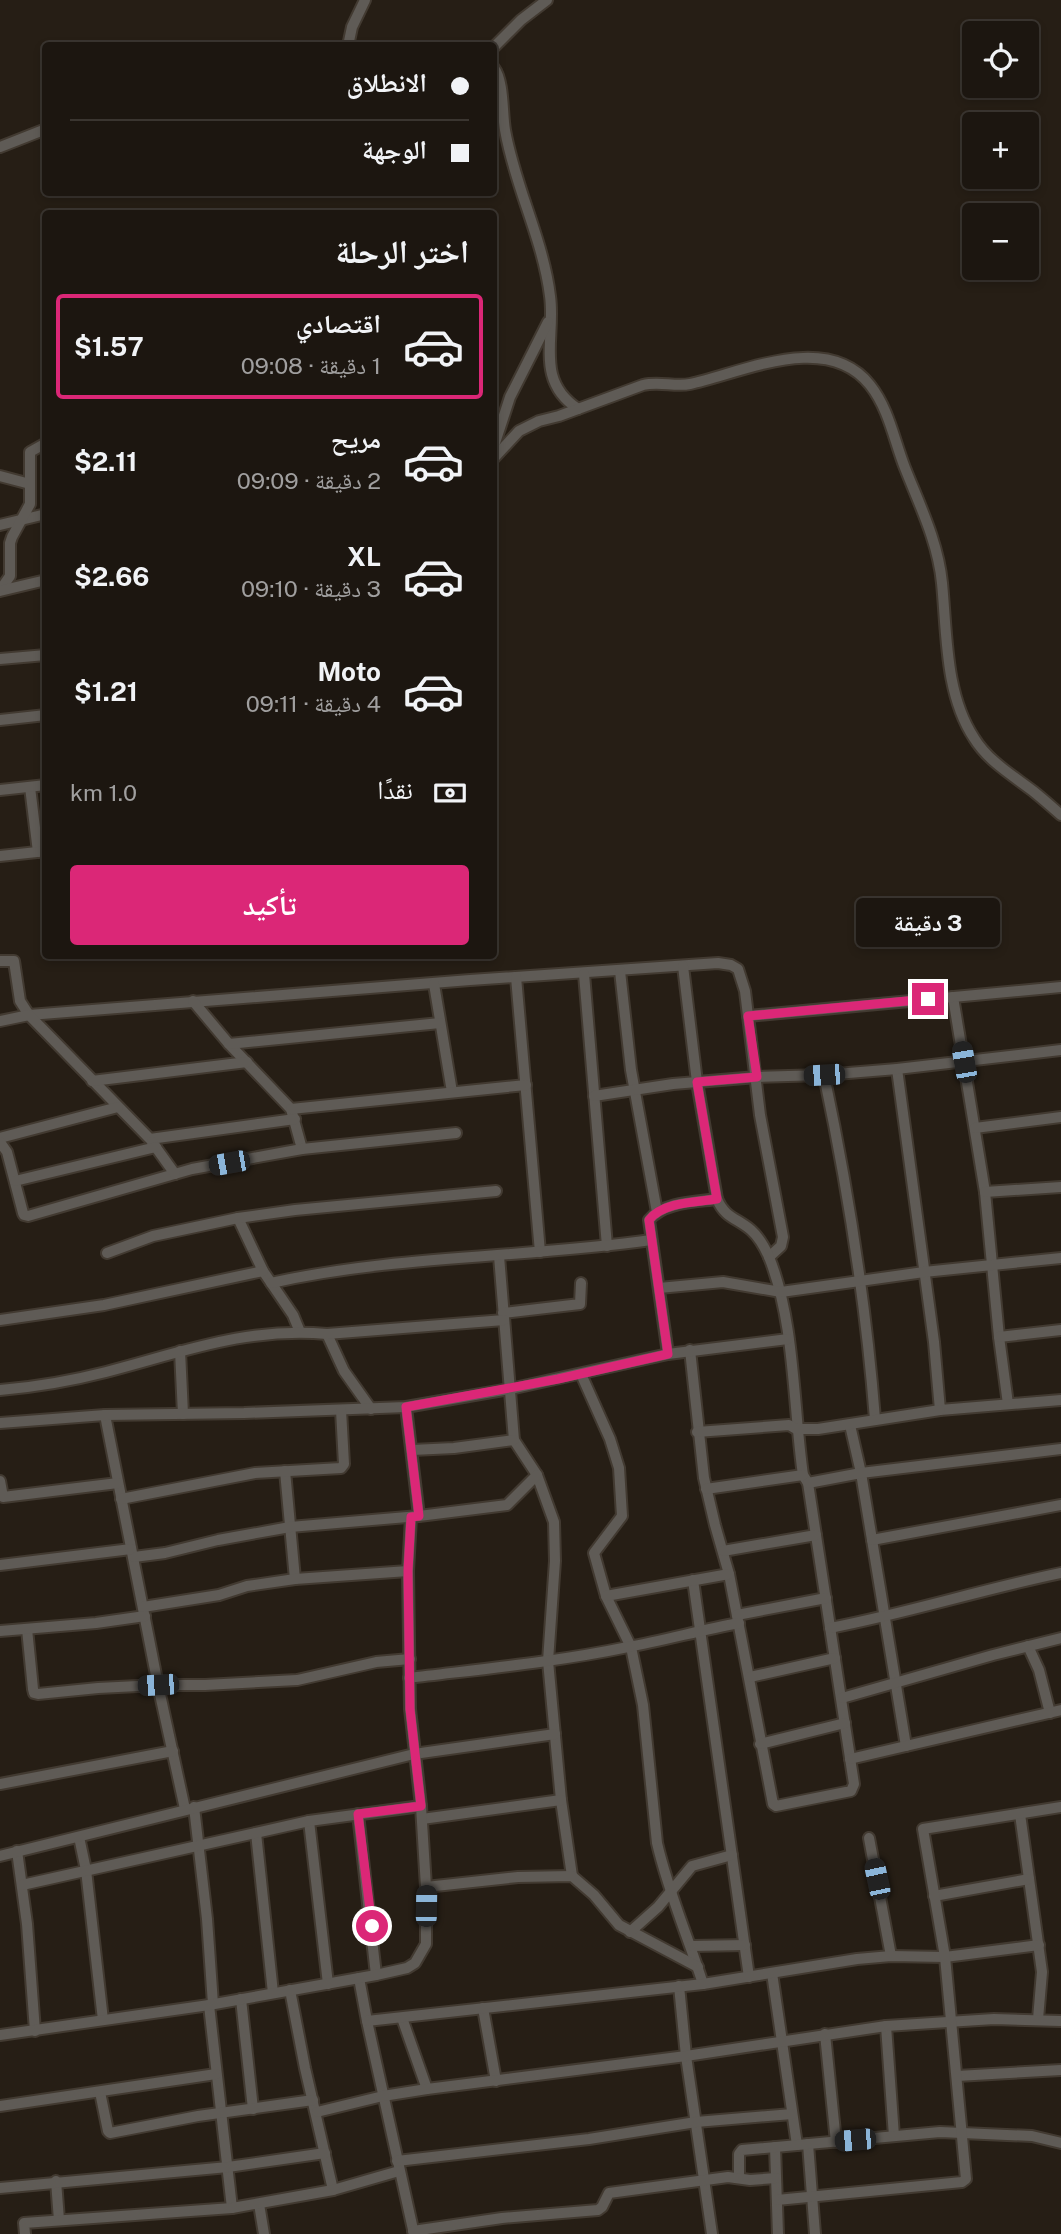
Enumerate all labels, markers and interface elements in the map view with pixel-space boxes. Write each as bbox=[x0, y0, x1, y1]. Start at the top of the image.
map controls bbox=[962, 21, 1039, 280]
button: locate bbox=[962, 21, 1039, 98]
text: الانطلاق bbox=[347, 67, 427, 98]
button: + bbox=[962, 112, 1039, 189]
text: الوجهة bbox=[362, 134, 427, 165]
button: − bbox=[962, 203, 1039, 280]
text: اختر الرحلة bbox=[336, 233, 469, 270]
text: اقتصادي bbox=[296, 308, 381, 339]
icon: car bbox=[402, 315, 465, 378]
text: $1.57 bbox=[74, 331, 144, 362]
text: 1 دقيقة · 09:08 bbox=[241, 352, 381, 379]
text: مريح bbox=[331, 423, 381, 454]
icon: car bbox=[402, 430, 465, 493]
text: $2.11 bbox=[74, 446, 137, 477]
text: 2 دقيقة · 09:09 bbox=[237, 467, 381, 494]
text: XL bbox=[347, 541, 381, 572]
icon: car bbox=[402, 545, 465, 608]
text: $2.66 bbox=[74, 561, 149, 592]
text: 3 دقيقة · 09:10 bbox=[241, 575, 381, 602]
text: Moto bbox=[318, 656, 381, 687]
icon: car bbox=[402, 660, 465, 723]
text: $1.21 bbox=[74, 676, 138, 707]
text: 4 دقيقة · 09:11 bbox=[246, 690, 381, 717]
text: نقدًا bbox=[377, 774, 413, 805]
icon: cash bbox=[431, 774, 469, 812]
text: 1.0 km bbox=[70, 779, 137, 806]
button: تأكيد bbox=[70, 865, 469, 945]
callout: 3 دقيقة bbox=[856, 898, 1000, 946]
text: 3 دقيقة bbox=[894, 909, 962, 936]
route end bbox=[912, 983, 944, 1015]
car bbox=[951, 1039, 978, 1085]
car bbox=[803, 1063, 846, 1087]
car bbox=[207, 1149, 252, 1177]
car bbox=[137, 1673, 180, 1697]
car bbox=[863, 1856, 892, 1902]
car bbox=[416, 1885, 437, 1927]
route start bbox=[356, 1910, 388, 1942]
car bbox=[834, 2128, 877, 2152]

